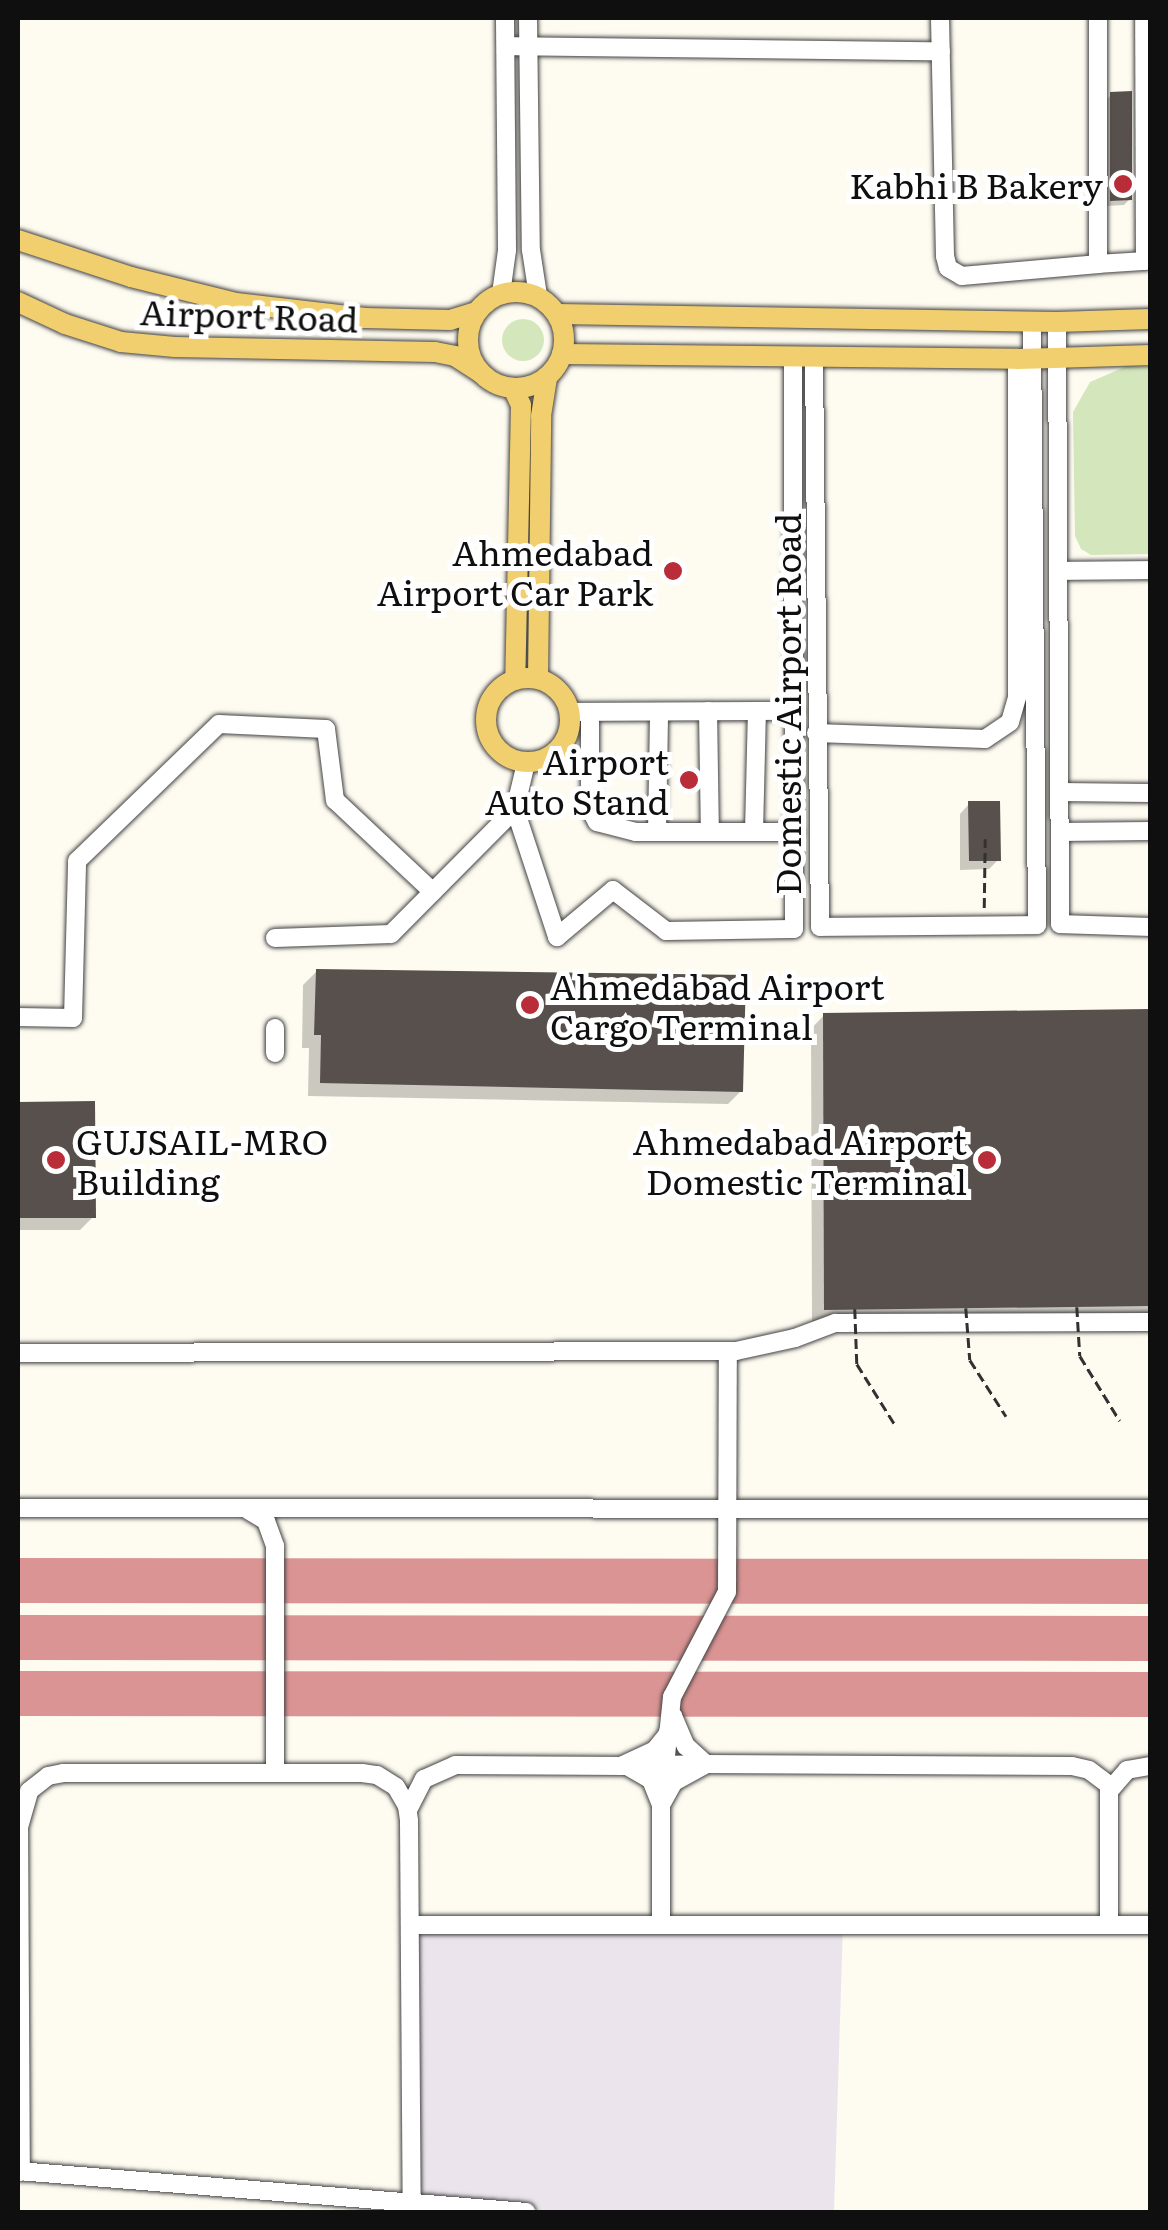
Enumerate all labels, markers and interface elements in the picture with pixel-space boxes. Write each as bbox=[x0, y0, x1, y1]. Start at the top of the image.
place label: Kabhi B Bakery bbox=[849, 163, 1103, 205]
marker: Kabhi B Bakery bbox=[1112, 173, 1134, 195]
street label: Airport Road bbox=[139, 289, 359, 339]
street label: Domestic Airport Road bbox=[765, 513, 807, 895]
place label: Ahmedabad Airport Car Park bbox=[377, 530, 653, 612]
marker: Ahmedabad Airport Car Park bbox=[662, 560, 684, 582]
place label: Airport Auto Stand bbox=[485, 739, 669, 821]
marker: Airport Auto Stand bbox=[678, 769, 700, 791]
place label: Ahmedabad Airport Cargo Terminal bbox=[550, 964, 884, 1046]
marker: Ahmedabad Airport Cargo Terminal bbox=[519, 994, 541, 1016]
place label: GUJSAIL-MRO Building bbox=[76, 1119, 328, 1201]
place label: Ahmedabad Airport Domestic Terminal bbox=[633, 1119, 967, 1201]
marker: GUJSAIL-MRO Building bbox=[45, 1149, 67, 1171]
marker: Ahmedabad Airport Domestic Terminal bbox=[976, 1149, 998, 1171]

